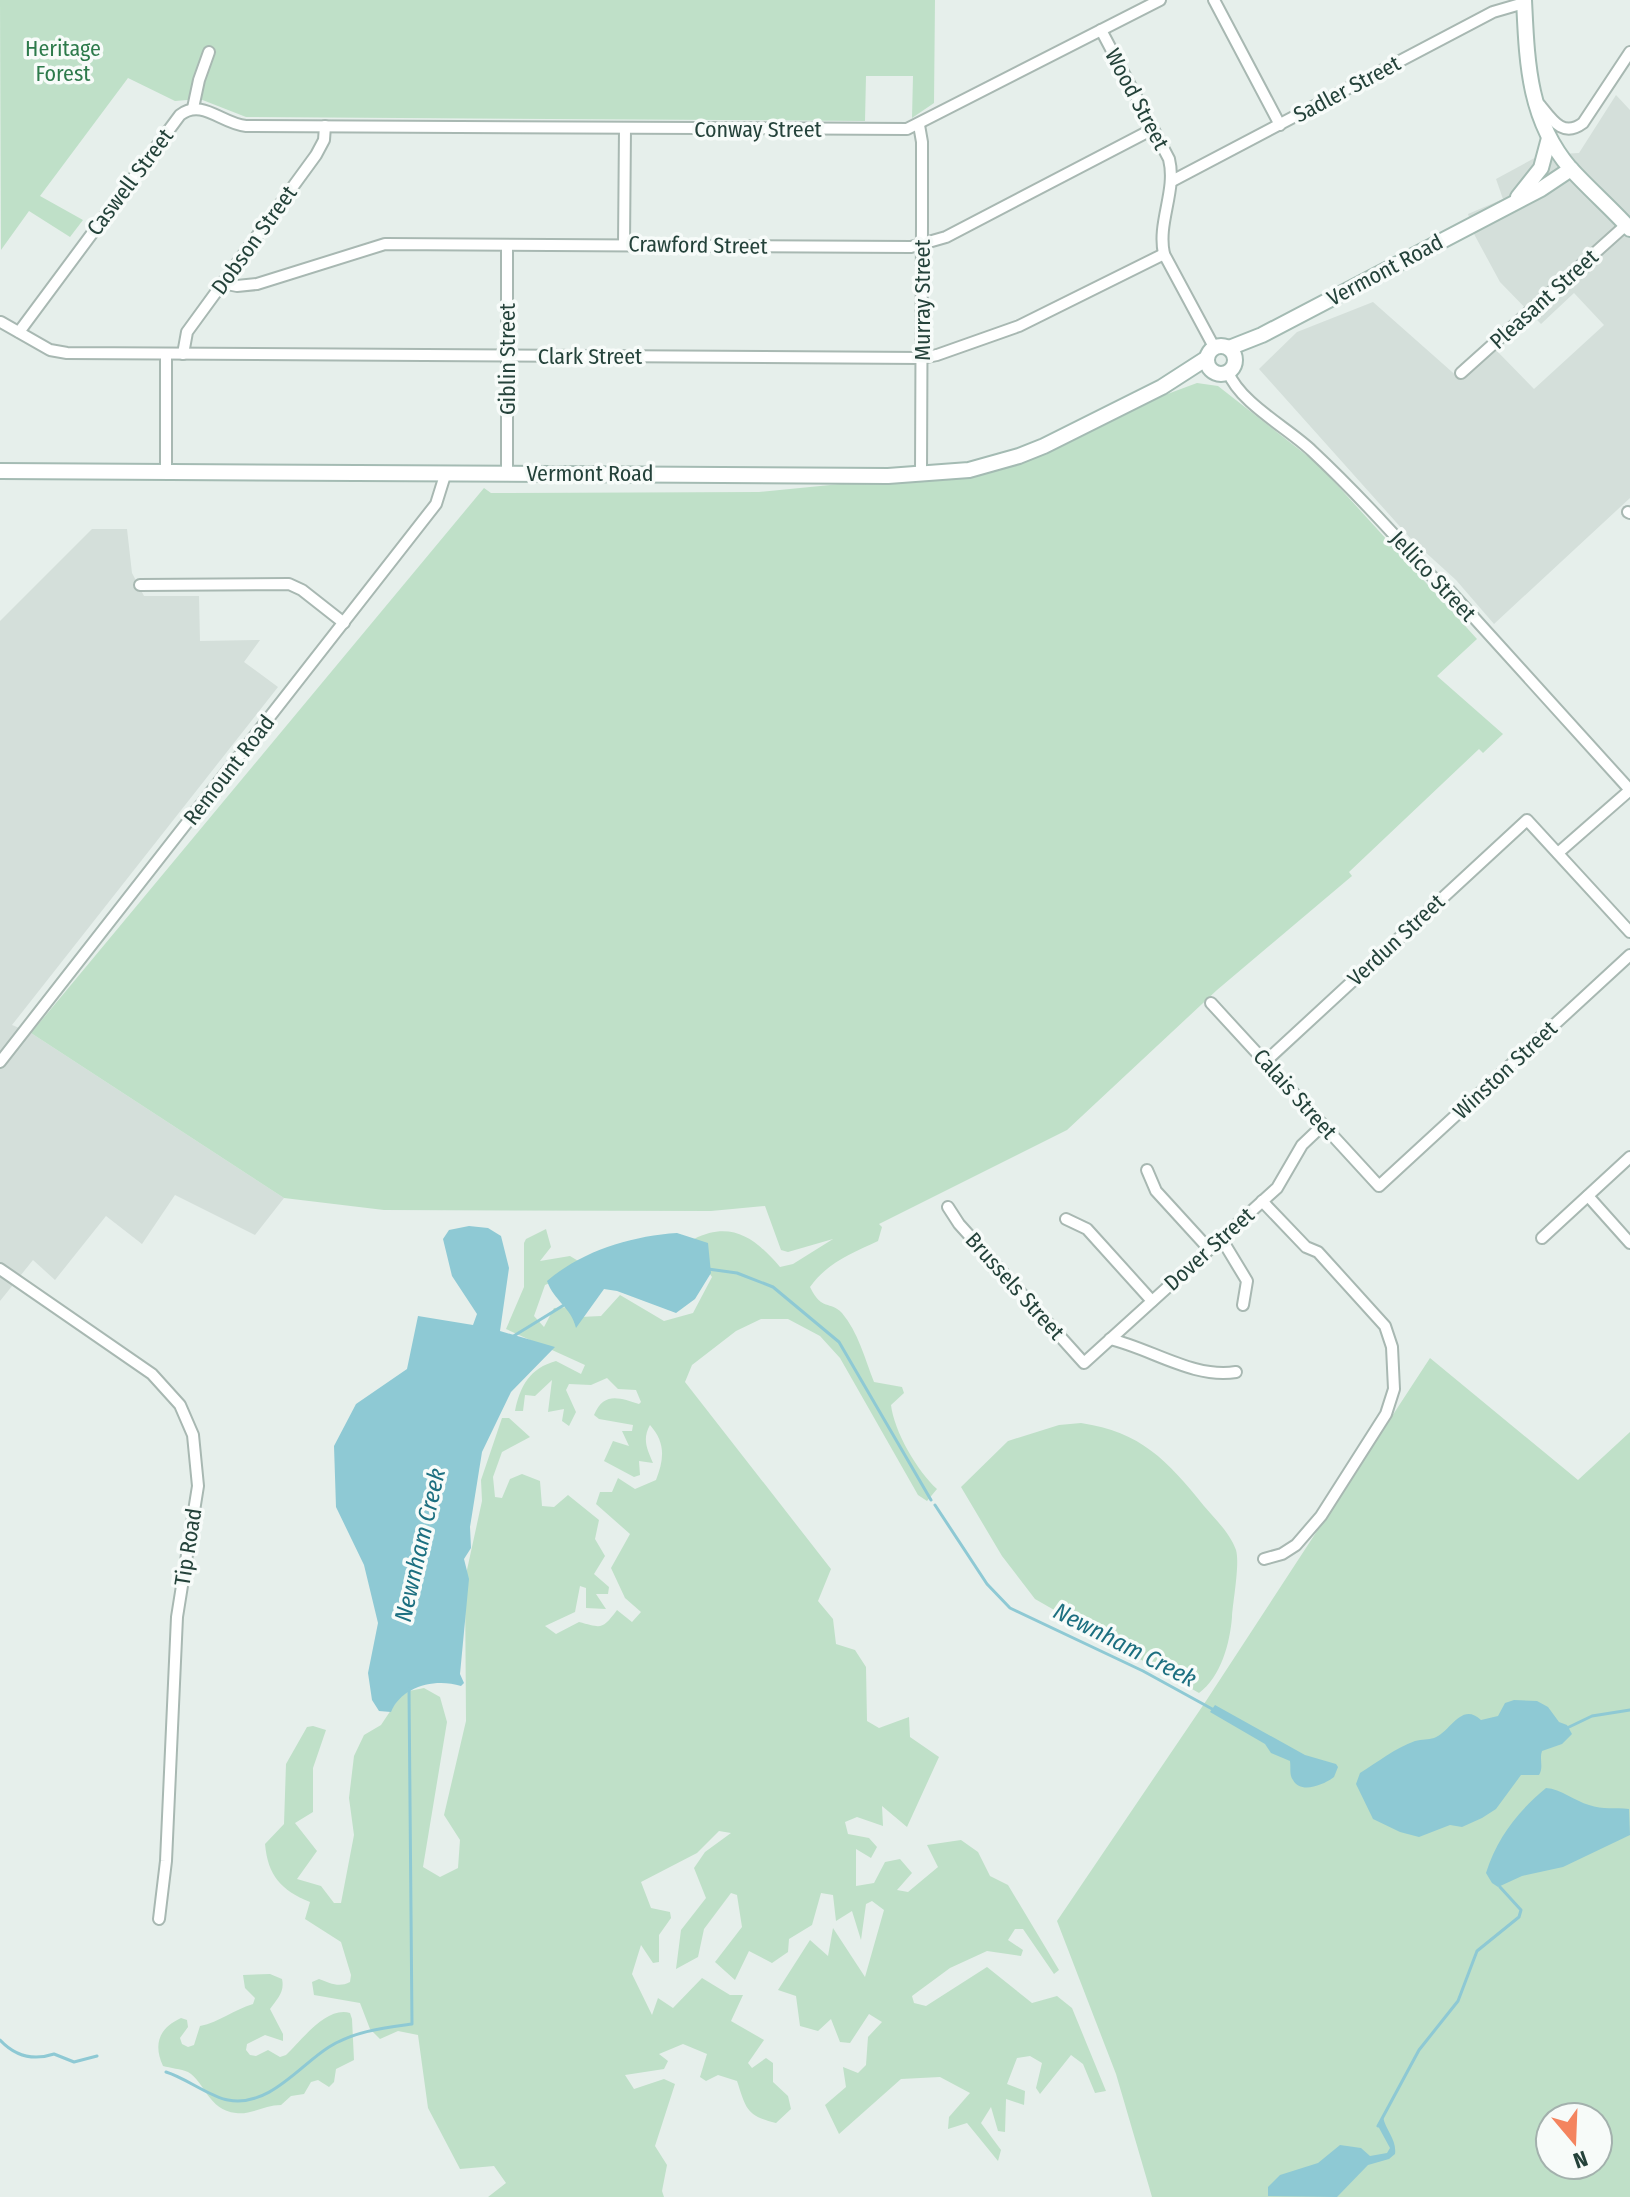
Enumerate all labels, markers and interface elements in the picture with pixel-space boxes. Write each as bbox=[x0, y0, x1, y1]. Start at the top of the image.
park label: Heritage Forest bbox=[25, 35, 101, 87]
street label: Wood Street bbox=[1099, 44, 1175, 155]
street label: Sadler Street bbox=[1289, 49, 1406, 128]
street label: Conway Street bbox=[694, 116, 823, 143]
street label: Caswell Street bbox=[81, 123, 179, 241]
street label: Dobson Street bbox=[205, 180, 303, 300]
street label: Vermont Road bbox=[1322, 228, 1448, 312]
street label: Crawford Street bbox=[628, 230, 769, 260]
street label: Murray Street bbox=[909, 239, 936, 361]
street label: Pleasant Street bbox=[1484, 243, 1604, 355]
street label: Giblin Street bbox=[494, 302, 521, 415]
street label: Clark Street bbox=[538, 343, 643, 370]
street label: Vermont Road bbox=[526, 460, 654, 487]
street label: Jellico Street bbox=[1384, 525, 1482, 627]
street label: Remount Road bbox=[178, 710, 280, 830]
street label: Verdun Street bbox=[1342, 888, 1451, 992]
street label: Winston Street bbox=[1447, 1014, 1563, 1125]
street label: Calais Street bbox=[1247, 1043, 1343, 1145]
street label: Dover Street bbox=[1158, 1201, 1260, 1296]
street label: Brussels Street bbox=[960, 1227, 1071, 1346]
water label: Newnham Creek bbox=[389, 1465, 451, 1625]
street label: Tip Road bbox=[169, 1506, 207, 1588]
water label: Newnham Creek bbox=[1049, 1597, 1201, 1693]
north arrow bbox=[1534, 2101, 1614, 2181]
text: N bbox=[1570, 2145, 1591, 2174]

